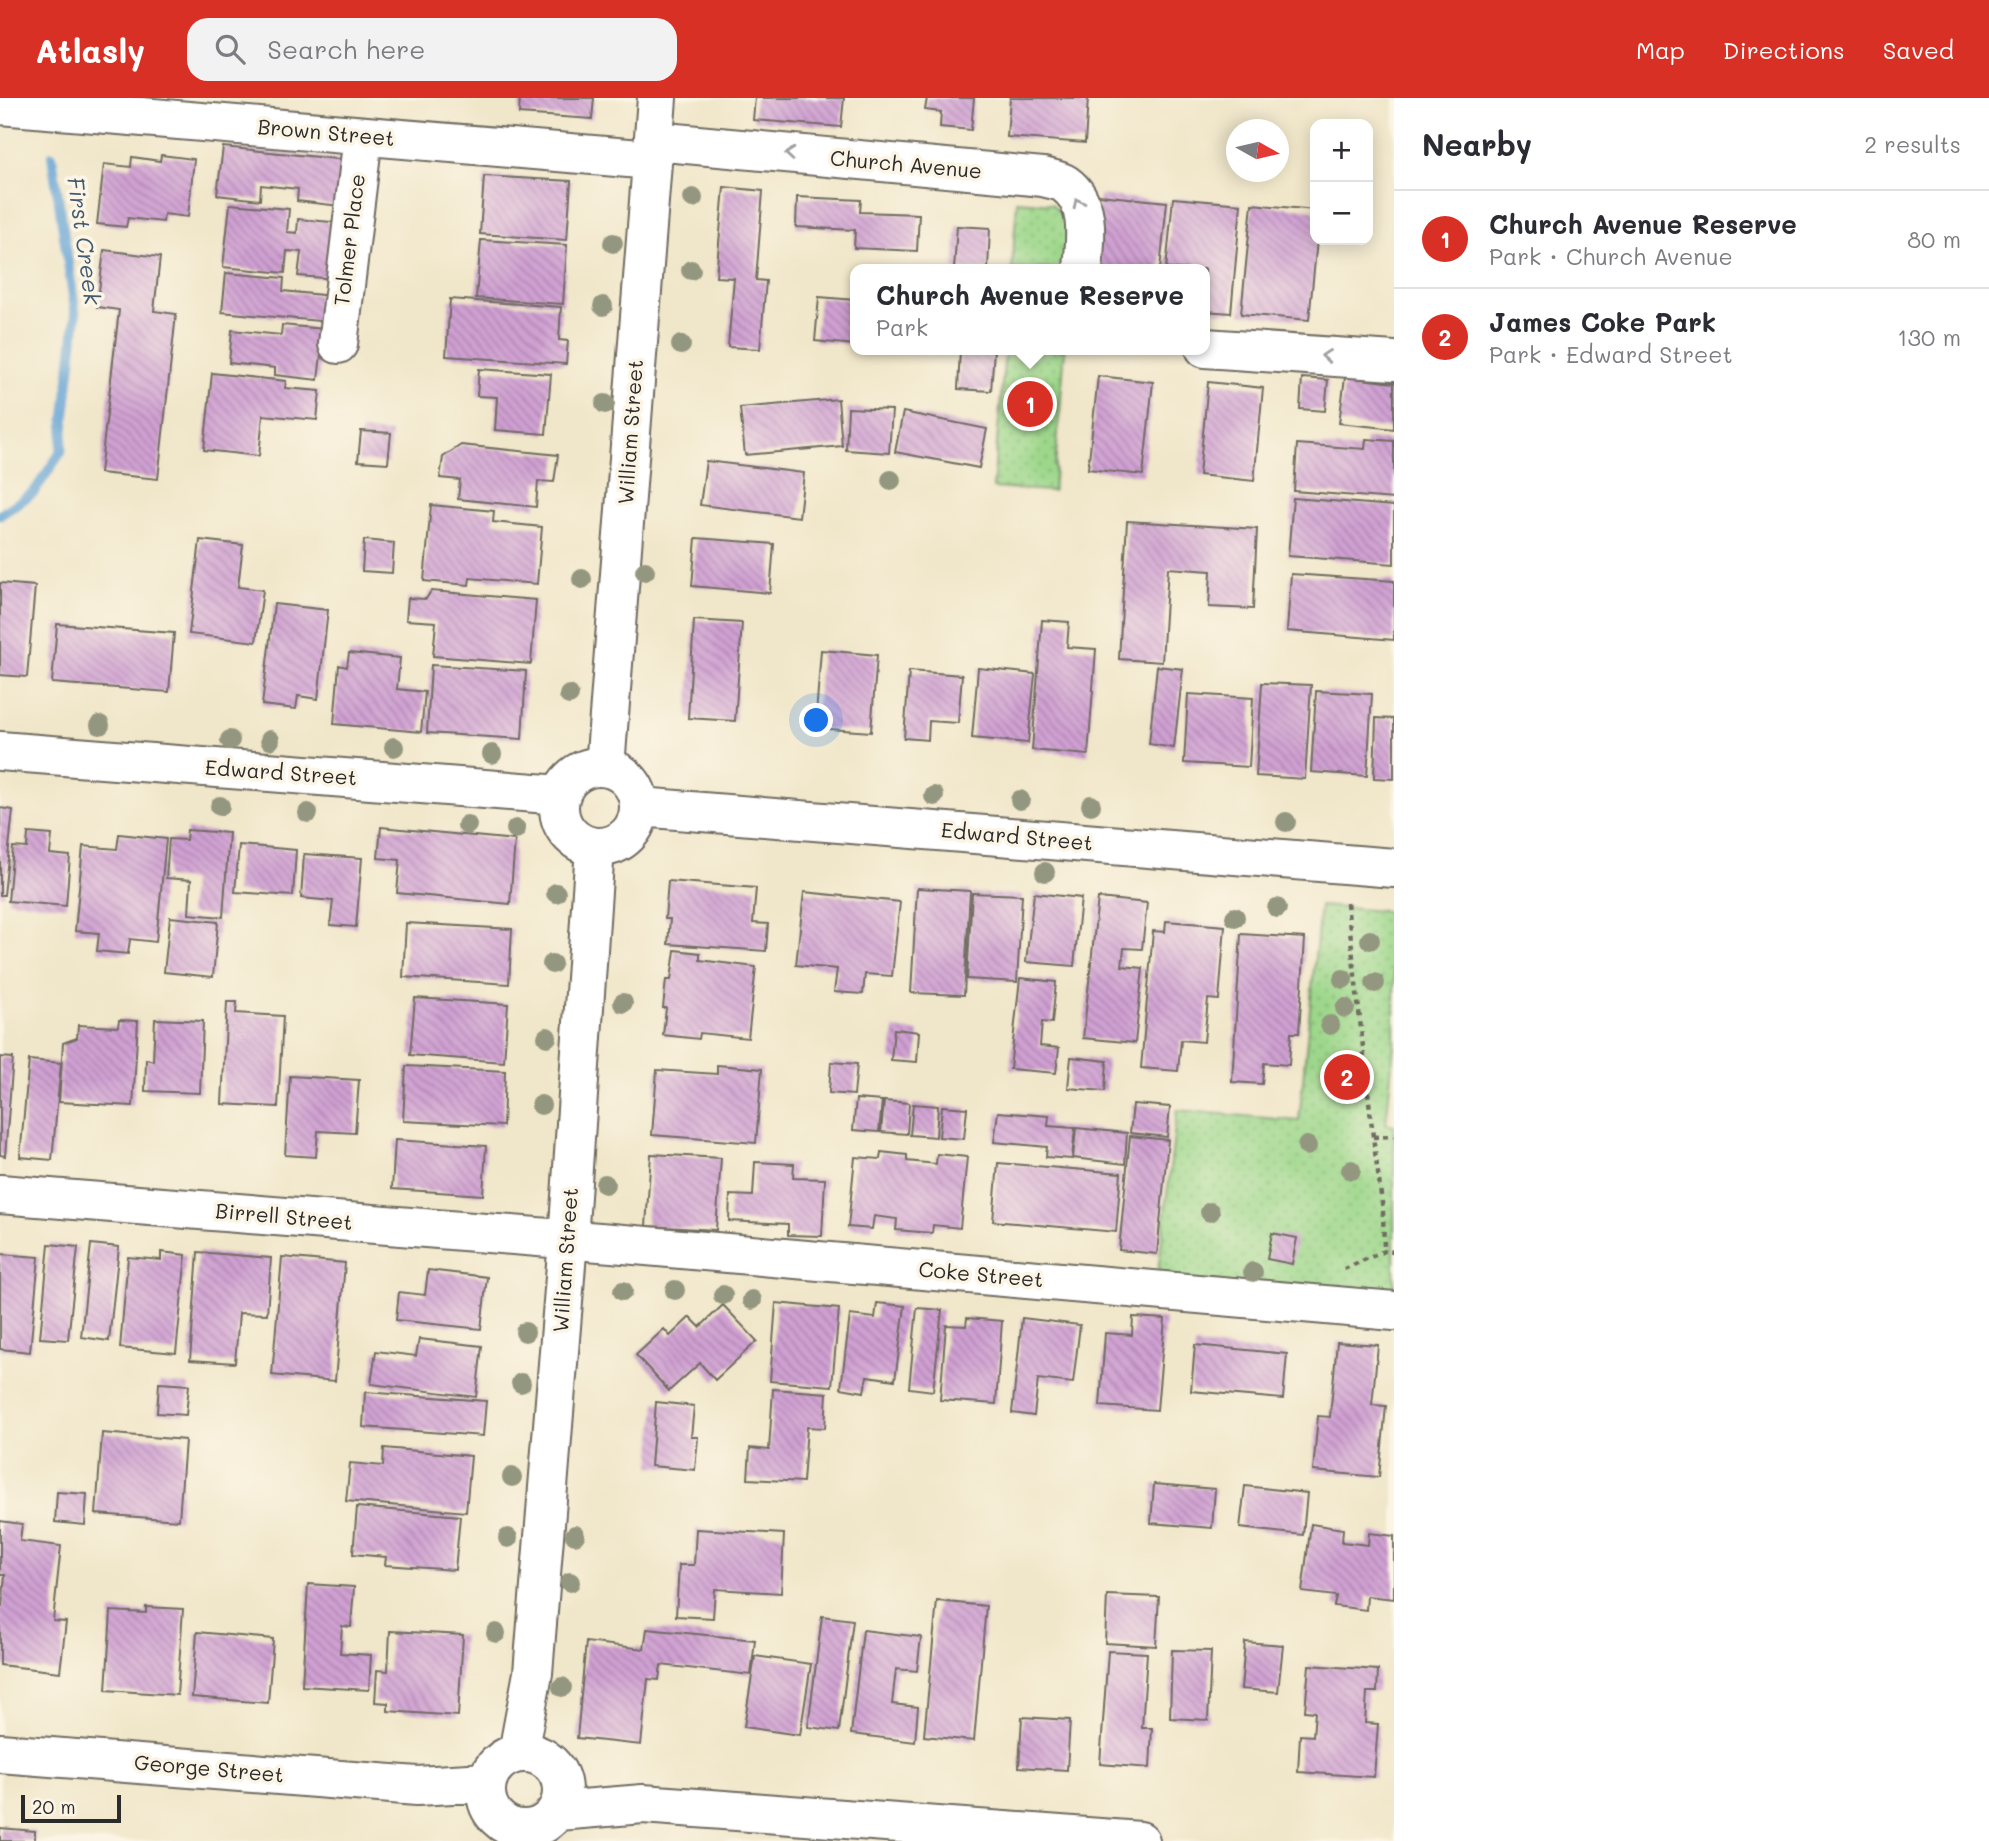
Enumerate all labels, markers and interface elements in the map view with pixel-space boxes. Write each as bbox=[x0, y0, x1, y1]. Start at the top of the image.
search box bbox=[187, 18, 677, 81]
text: Atlasly bbox=[35, 28, 145, 71]
icon: search bbox=[211, 30, 249, 68]
text: Search here bbox=[267, 32, 425, 66]
text: Map bbox=[1636, 34, 1685, 65]
text: Directions bbox=[1723, 34, 1845, 65]
text: Saved bbox=[1883, 34, 1954, 65]
street label: Brown Street bbox=[256, 112, 396, 151]
north arrow bbox=[1226, 119, 1289, 182]
map controls bbox=[1310, 119, 1373, 245]
button: + bbox=[1310, 119, 1373, 182]
text: Nearby bbox=[1422, 124, 1532, 164]
text: 2 results bbox=[1864, 129, 1961, 159]
street label: Church Avenue bbox=[829, 143, 983, 184]
one-way arrow bbox=[784, 147, 795, 162]
street label: Tolmer Place bbox=[327, 172, 370, 307]
water label: First Creek bbox=[61, 175, 109, 307]
button: − bbox=[1310, 182, 1373, 245]
one-way arrow bbox=[1072, 198, 1086, 210]
text: Church Avenue Reserve bbox=[1489, 207, 1797, 241]
text: 1 bbox=[1440, 224, 1450, 254]
text: 80 m bbox=[1907, 224, 1961, 254]
text: Park · Church Avenue bbox=[1489, 241, 1733, 271]
popup bbox=[850, 264, 1210, 355]
text: Church Avenue Reserve bbox=[876, 278, 1184, 312]
text: James Coke Park bbox=[1489, 305, 1716, 339]
text: Park bbox=[876, 312, 928, 342]
text: 2 bbox=[1439, 322, 1451, 352]
text: 130 m bbox=[1897, 322, 1961, 352]
text: Park · Edward Street bbox=[1489, 339, 1733, 369]
one-way arrow bbox=[1320, 349, 1331, 364]
street label: William Street bbox=[611, 359, 648, 505]
pin: 1 bbox=[1007, 378, 1053, 430]
your location bbox=[799, 703, 833, 737]
street label: Edward Street bbox=[204, 753, 358, 790]
street label: Edward Street bbox=[940, 815, 1094, 856]
pin: 2 bbox=[1324, 1051, 1370, 1103]
street label: William Street bbox=[546, 1187, 583, 1333]
street label: Birrell Street bbox=[214, 1196, 354, 1235]
street label: Coke Street bbox=[918, 1255, 1045, 1292]
street label: George Street bbox=[133, 1748, 285, 1788]
scale bar bbox=[21, 1792, 121, 1824]
text: 20 m bbox=[32, 1794, 76, 1819]

